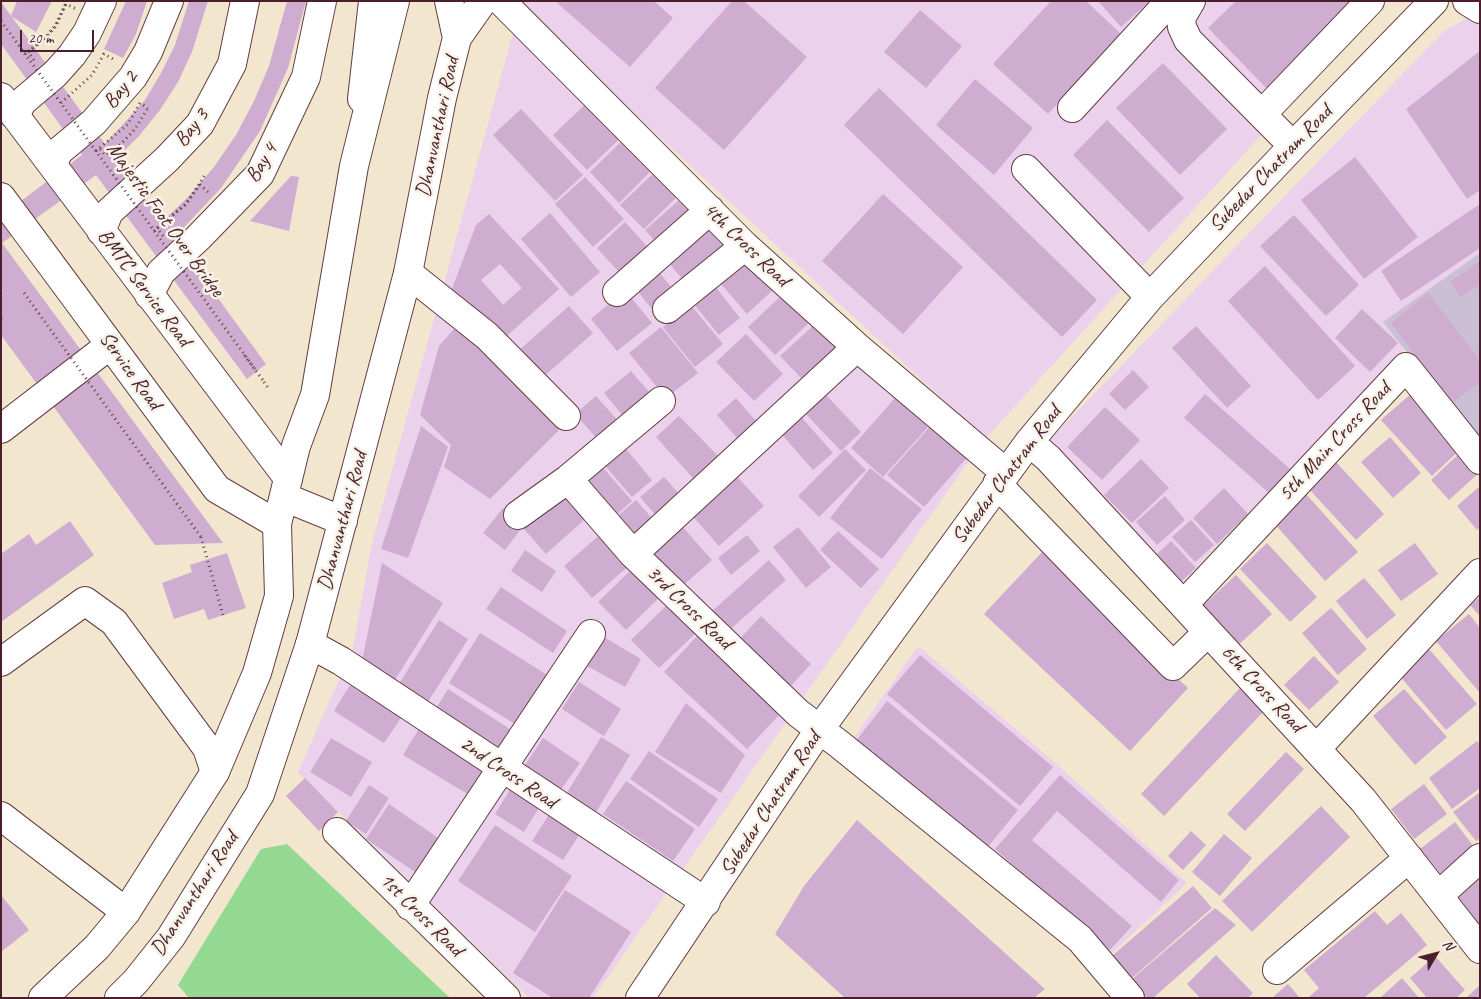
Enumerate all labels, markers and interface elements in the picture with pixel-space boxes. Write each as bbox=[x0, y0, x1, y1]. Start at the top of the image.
scale bar bbox=[22, 20, 96, 52]
text: 20 m bbox=[28, 29, 54, 48]
street label: Dhanvanthari Road bbox=[411, 55, 465, 199]
street label: Bay 2 bbox=[98, 66, 144, 114]
street label: Subedar Chatram Road bbox=[1204, 100, 1338, 238]
street label: Bay 3 bbox=[169, 104, 215, 152]
street label: Majestic Foot Over Bridge bbox=[101, 138, 229, 302]
street label: Bay 4 bbox=[240, 139, 284, 187]
street label: 4th Cross Road bbox=[698, 198, 794, 292]
street label: BMTC Service Road bbox=[92, 224, 196, 352]
street label: Service Road bbox=[93, 327, 167, 415]
street label: 5th Main Cross Road bbox=[1274, 377, 1396, 507]
street label: Subedar Chatram Road bbox=[947, 401, 1067, 549]
street label: Dhanvanthari Road bbox=[312, 449, 374, 593]
street label: 3rd Cross Road bbox=[641, 561, 737, 655]
street label: 6th Cross Road bbox=[1215, 640, 1309, 738]
street label: Subedar Chatram Road bbox=[715, 727, 827, 881]
street label: 2nd Cross Road bbox=[455, 731, 561, 815]
street label: Dhanvanthari Road bbox=[146, 827, 244, 961]
street label: 1st Cross Road bbox=[374, 868, 468, 962]
north arrow bbox=[1411, 929, 1461, 979]
text: N bbox=[1439, 936, 1458, 953]

